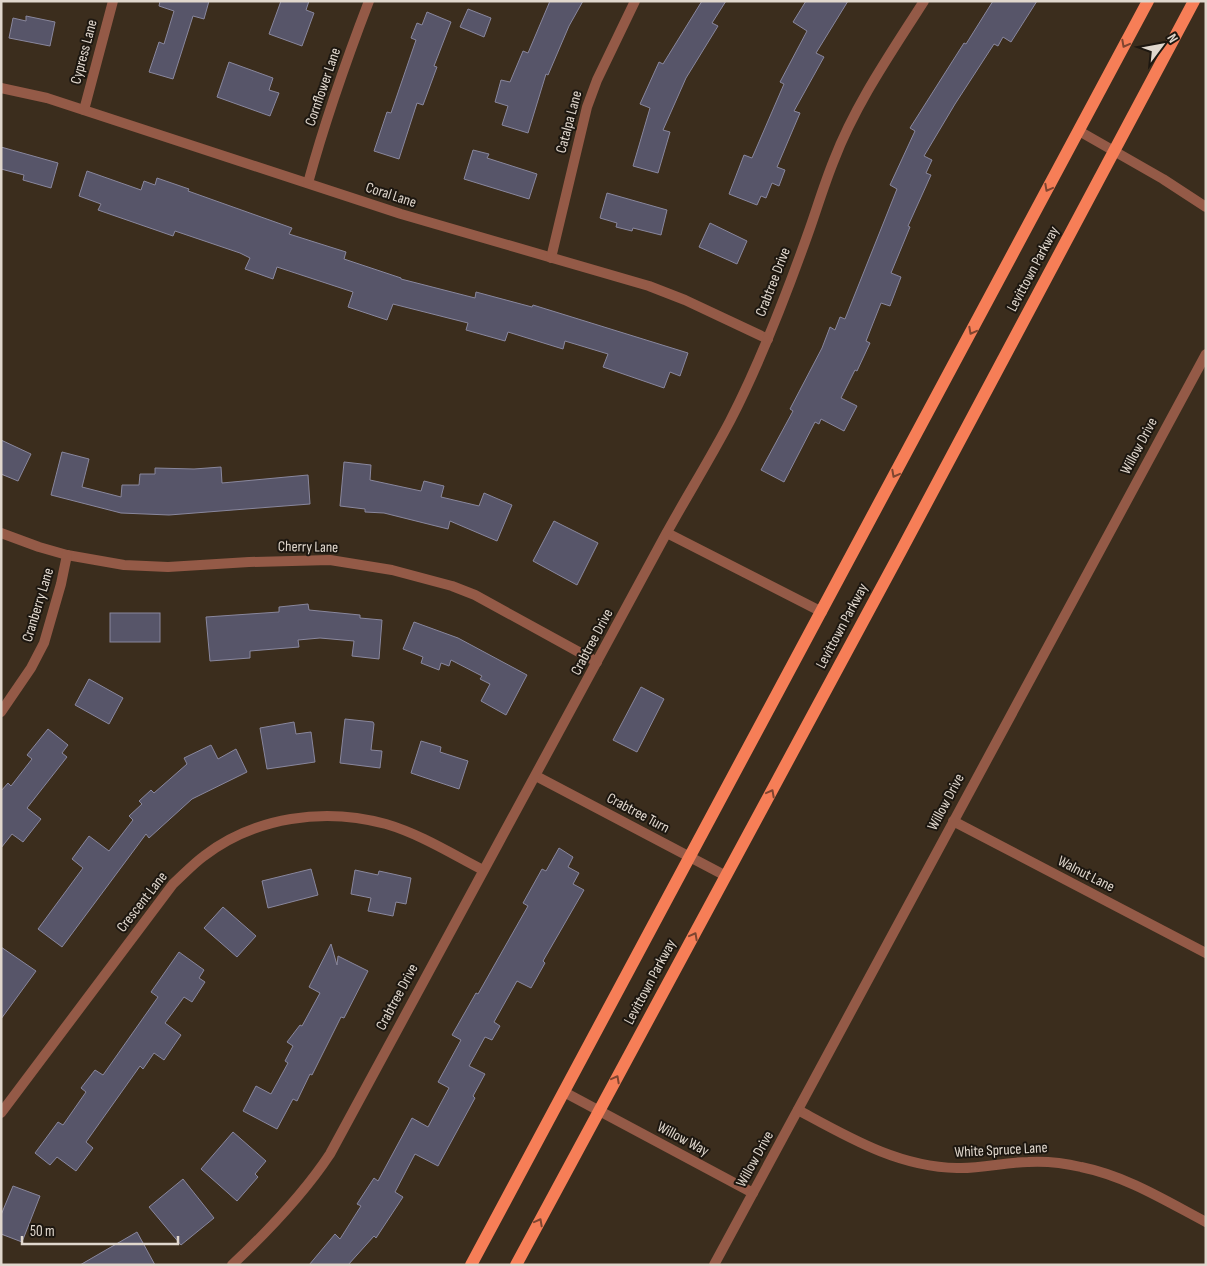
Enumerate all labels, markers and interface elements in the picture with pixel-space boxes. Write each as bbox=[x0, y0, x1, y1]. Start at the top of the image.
street label: Cypress Lane bbox=[66, 18, 102, 86]
north arrow bbox=[1137, 20, 1187, 70]
text: N bbox=[1163, 31, 1182, 46]
one-way arrow bbox=[1121, 39, 1131, 48]
street label: Cornflower Lane bbox=[301, 45, 345, 129]
street label: Catalpa Lane bbox=[552, 89, 586, 155]
street label: Coral Lane bbox=[363, 178, 419, 212]
one-way arrow bbox=[1045, 183, 1055, 192]
street label: Levittown Parkway bbox=[1003, 223, 1064, 315]
street label: Crabtree Drive bbox=[751, 245, 795, 319]
one-way arrow bbox=[968, 326, 978, 335]
street label: Willow Drive bbox=[1116, 414, 1162, 478]
one-way arrow bbox=[891, 469, 901, 478]
street label: Cherry Lane bbox=[278, 537, 338, 557]
street label: Cranberry Lane bbox=[18, 566, 58, 644]
street label: Levittown Parkway bbox=[812, 580, 873, 672]
street label: Crabtree Drive bbox=[567, 606, 617, 678]
street label: Willow Drive bbox=[923, 770, 969, 834]
street label: Crabtree Turn bbox=[603, 789, 673, 837]
one-way arrow bbox=[765, 789, 775, 798]
street label: Walnut Lane bbox=[1054, 852, 1118, 896]
street label: Crescent Lane bbox=[112, 868, 172, 936]
one-way arrow bbox=[687, 932, 697, 941]
street label: Levittown Parkway bbox=[620, 936, 681, 1028]
street label: Crabtree Drive bbox=[372, 961, 422, 1033]
one-way arrow bbox=[610, 1075, 620, 1084]
street label: Willow Way bbox=[654, 1117, 712, 1161]
street label: Willow Drive bbox=[732, 1128, 778, 1190]
street label: White Spruce Lane bbox=[954, 1138, 1048, 1162]
scale bar bbox=[22, 1214, 179, 1246]
one-way arrow bbox=[533, 1218, 543, 1227]
text: 50 m bbox=[30, 1222, 55, 1241]

